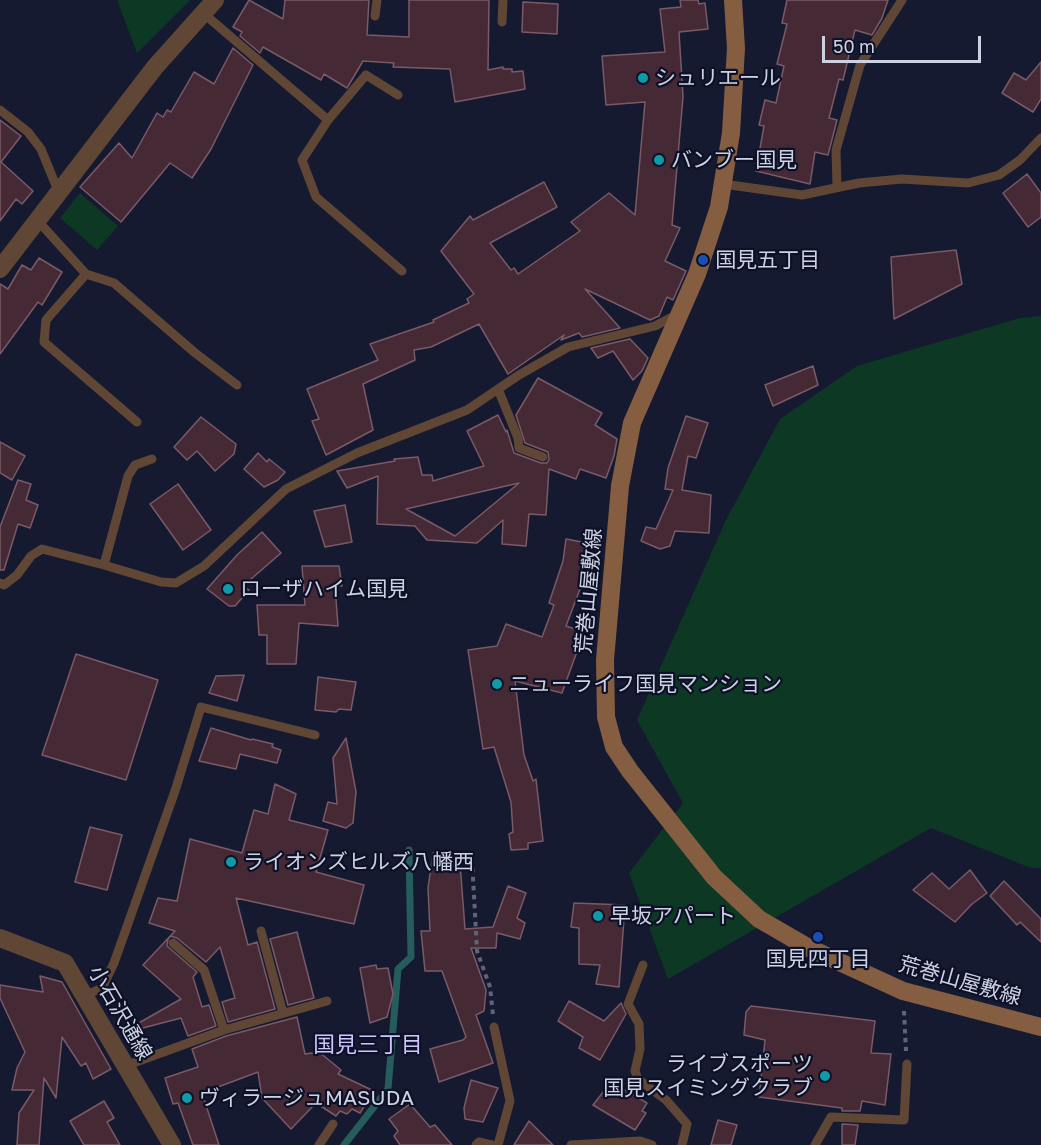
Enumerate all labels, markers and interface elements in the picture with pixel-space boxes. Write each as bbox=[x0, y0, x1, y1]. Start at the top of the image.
scale bar bbox=[825, 24, 984, 62]
text: 50 m bbox=[833, 35, 875, 57]
place label: シュリエール bbox=[655, 65, 781, 91]
marker: シュリエール bbox=[636, 71, 650, 85]
place label: バンブー国見 bbox=[671, 147, 797, 173]
marker: バンブー国見 bbox=[652, 153, 666, 167]
place label: 国見五丁目 bbox=[715, 247, 820, 273]
marker: 国見五丁目 bbox=[696, 253, 710, 267]
street label: 荒巻山屋敷線 bbox=[571, 527, 607, 655]
place label: ローザハイム国見 bbox=[240, 576, 408, 602]
marker: ローザハイム国見 bbox=[221, 582, 235, 596]
place label: ニューライフ国見マンション bbox=[509, 671, 782, 697]
marker: ニューライフ国見マンション bbox=[490, 677, 504, 691]
place label: ライオンズヒルズ八幡西 bbox=[243, 849, 474, 875]
marker: ライオンズヒルズ八幡西 bbox=[224, 855, 238, 869]
place label: 早坂アパート bbox=[610, 903, 736, 929]
marker: 早坂アパート bbox=[591, 909, 605, 923]
marker: 国見四丁目 bbox=[811, 930, 825, 944]
place label: 国見四丁目 bbox=[766, 946, 870, 972]
street label: 荒巻山屋敷線 bbox=[896, 952, 1024, 1010]
street label: 小石沢通線 bbox=[83, 961, 157, 1065]
district label: 国見三丁目 bbox=[313, 1032, 423, 1058]
place label: ライブスポーツ 国見スイミングクラブ bbox=[603, 1051, 813, 1101]
marker: ライブスポーツ 国見スイミングクラブ bbox=[818, 1069, 832, 1083]
place label: ヴィラージュMASUDA bbox=[199, 1085, 414, 1111]
marker: ヴィラージュMASUDA bbox=[180, 1091, 194, 1105]

